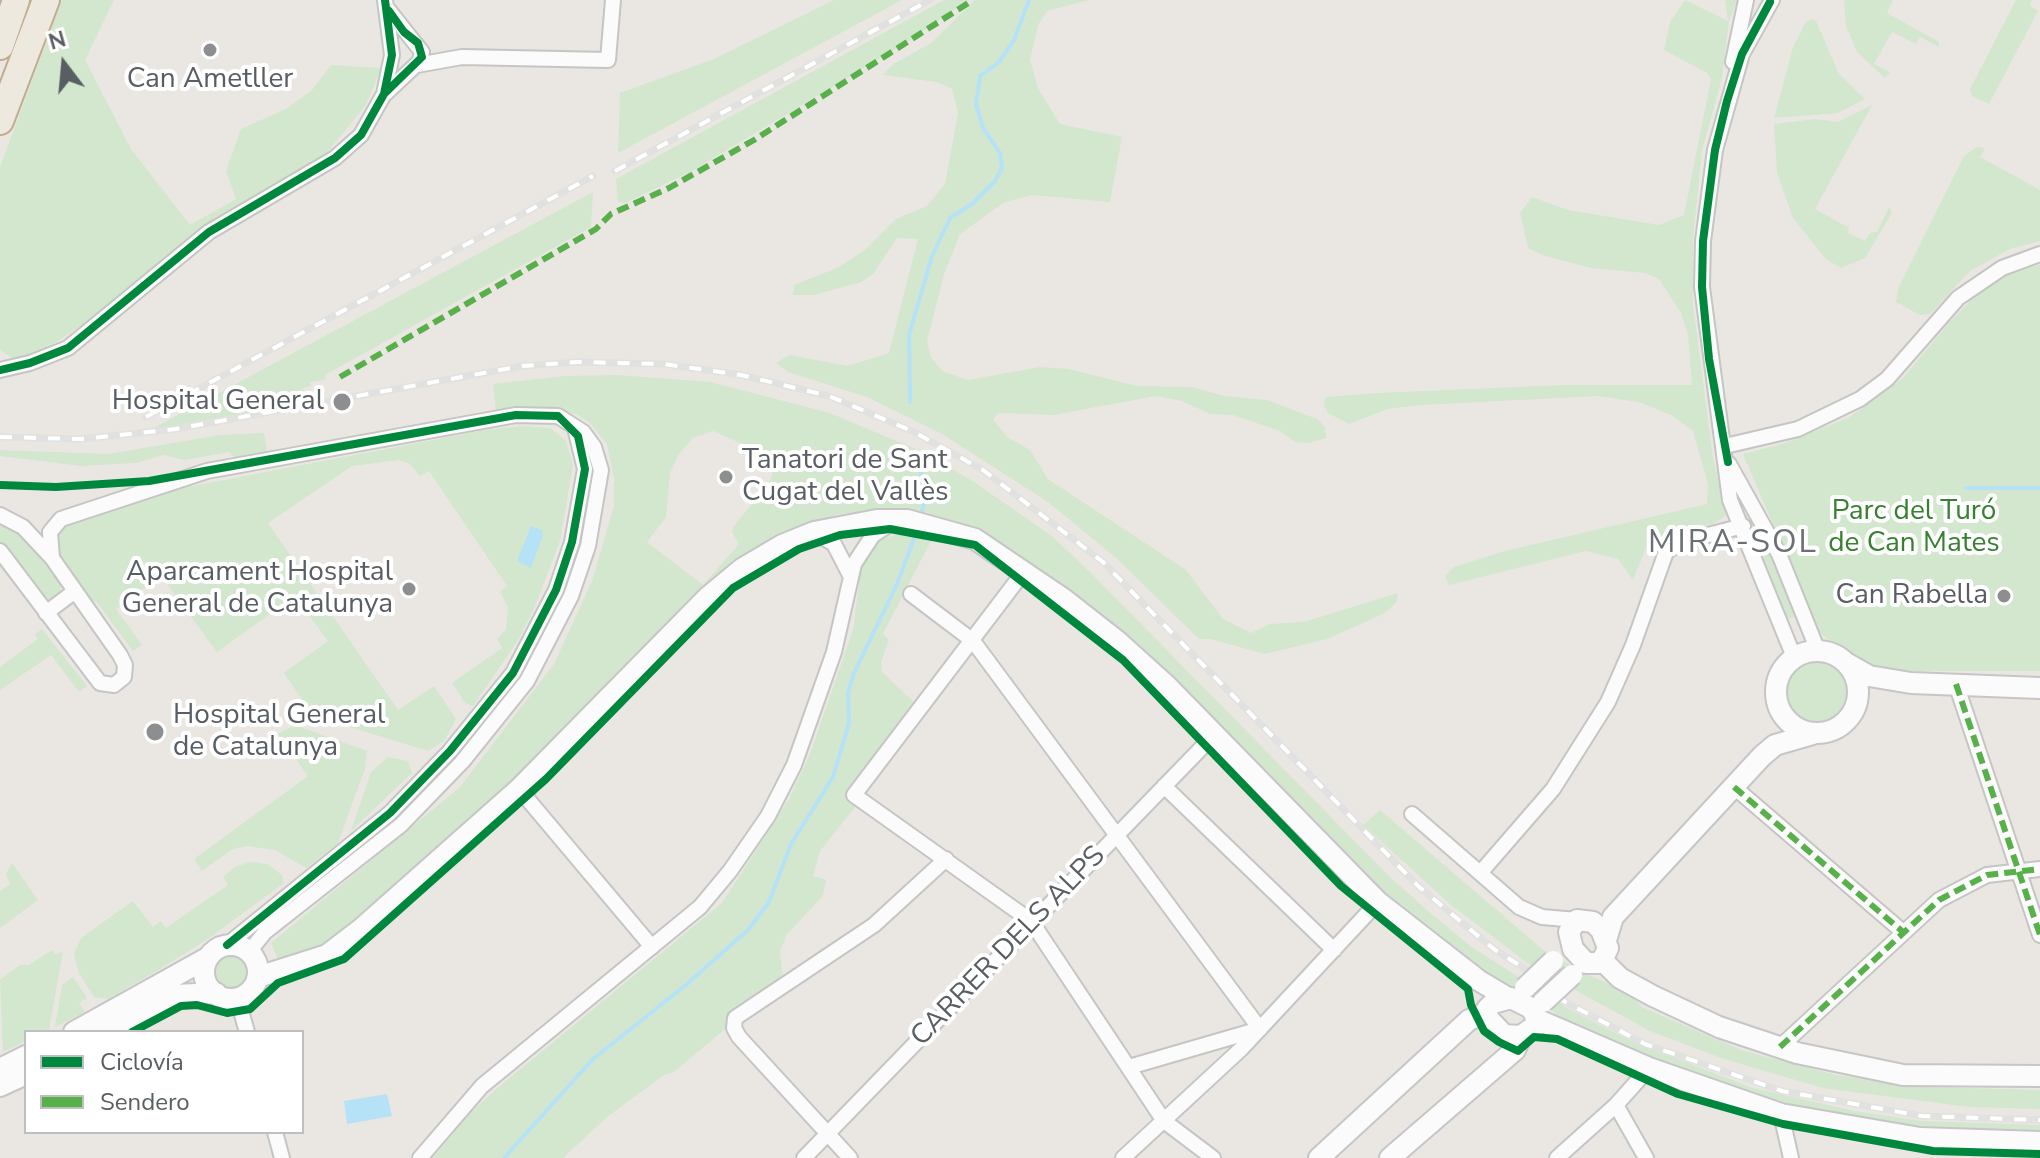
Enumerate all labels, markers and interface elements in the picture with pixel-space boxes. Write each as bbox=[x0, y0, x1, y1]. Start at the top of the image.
north arrow bbox=[24, 24, 104, 104]
text: N bbox=[45, 24, 69, 58]
marker: Can Ametller bbox=[201, 41, 219, 59]
place label: Can Ametller bbox=[127, 63, 293, 97]
place label: Hospital General bbox=[112, 385, 324, 419]
marker: Hospital General bbox=[331, 391, 353, 413]
place label: Tanatori de Sant Cugat del Vallès bbox=[742, 444, 949, 510]
marker: Tanatori de Sant Cugat del Vallès bbox=[717, 468, 735, 486]
park label: Parc del Turó de Can Mates bbox=[1828, 495, 2000, 561]
district label: MIRA-SOL bbox=[1648, 525, 1818, 563]
place label: Aparcament Hospital General de Catalunya bbox=[122, 556, 393, 622]
place label: Can Rabella bbox=[1836, 579, 1988, 613]
marker: Aparcament Hospital General de Catalunya bbox=[400, 580, 418, 598]
marker: Can Rabella bbox=[1995, 587, 2013, 605]
place label: Hospital General de Catalunya bbox=[173, 699, 385, 765]
marker: Hospital General de Catalunya bbox=[144, 721, 166, 743]
street label: CARRER DELS ALPS bbox=[905, 840, 1113, 1054]
legend bbox=[24, 1030, 304, 1134]
text: Ciclovía bbox=[100, 1046, 184, 1078]
text: Sendero bbox=[100, 1086, 190, 1118]

